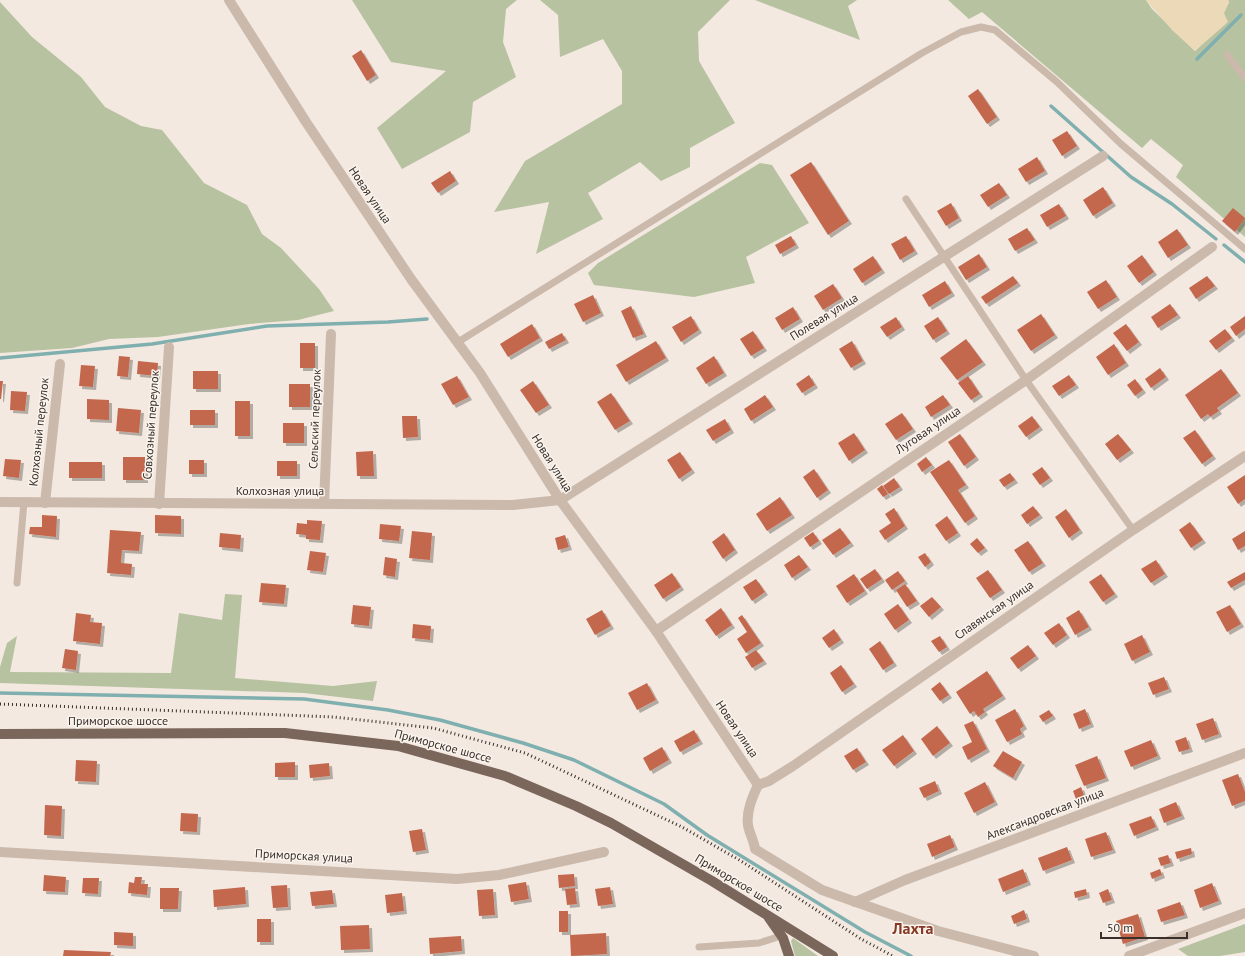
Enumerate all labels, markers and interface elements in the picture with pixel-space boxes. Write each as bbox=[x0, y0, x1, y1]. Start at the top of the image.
street label: Новая улица bbox=[346, 163, 395, 226]
street label: Полевая улица bbox=[787, 290, 861, 344]
street label: Сельский переулок bbox=[305, 369, 324, 469]
street label: Совхозный переулок bbox=[139, 370, 162, 480]
street label: Колхозный переулок bbox=[25, 377, 52, 487]
street label: Луговая улица bbox=[892, 402, 963, 457]
street label: Новая улица bbox=[529, 431, 576, 495]
street label: Колхозная улица bbox=[236, 483, 324, 498]
street label: Славянская улица bbox=[951, 577, 1036, 642]
street label: Новая улица bbox=[713, 697, 762, 760]
street label: Приморское шоссе bbox=[68, 713, 168, 728]
street label: Приморское шоссе bbox=[393, 725, 493, 766]
street label: Александровская улица bbox=[984, 784, 1106, 843]
street label: Приморская улица bbox=[255, 845, 353, 866]
street label: Приморское шоссе bbox=[693, 850, 786, 915]
scale bar bbox=[1101, 914, 1187, 940]
district label: Лахта bbox=[892, 918, 934, 938]
text: 50 m bbox=[1107, 920, 1133, 935]

